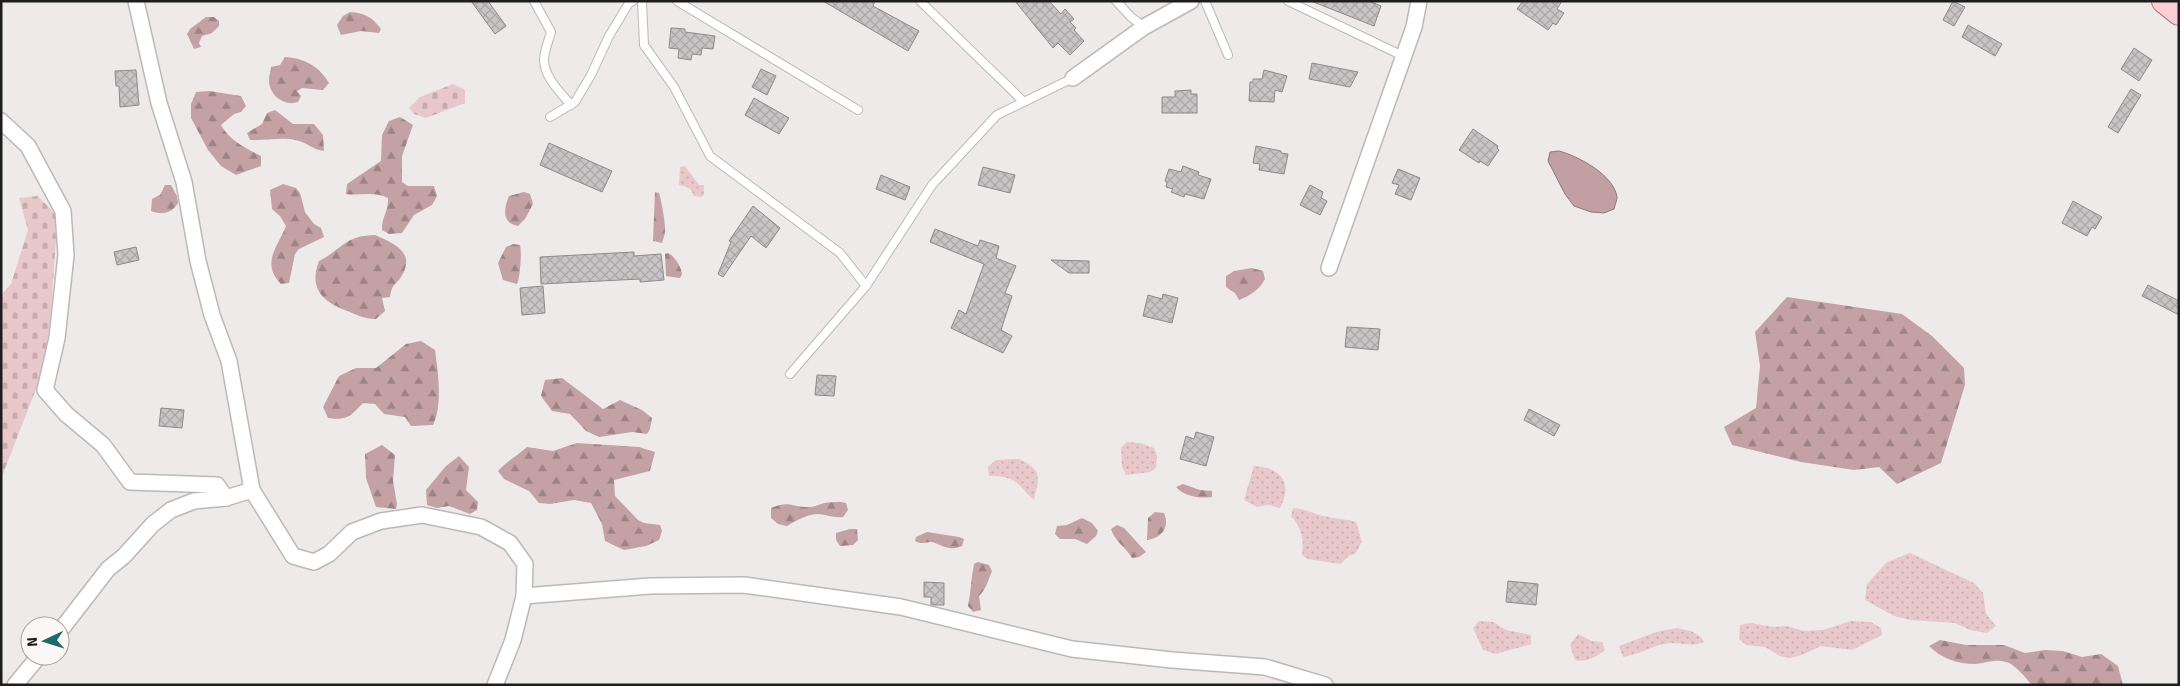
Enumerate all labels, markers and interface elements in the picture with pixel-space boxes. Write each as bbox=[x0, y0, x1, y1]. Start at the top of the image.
north arrow bbox=[20, 616, 70, 666]
text: N bbox=[24, 636, 41, 647]

